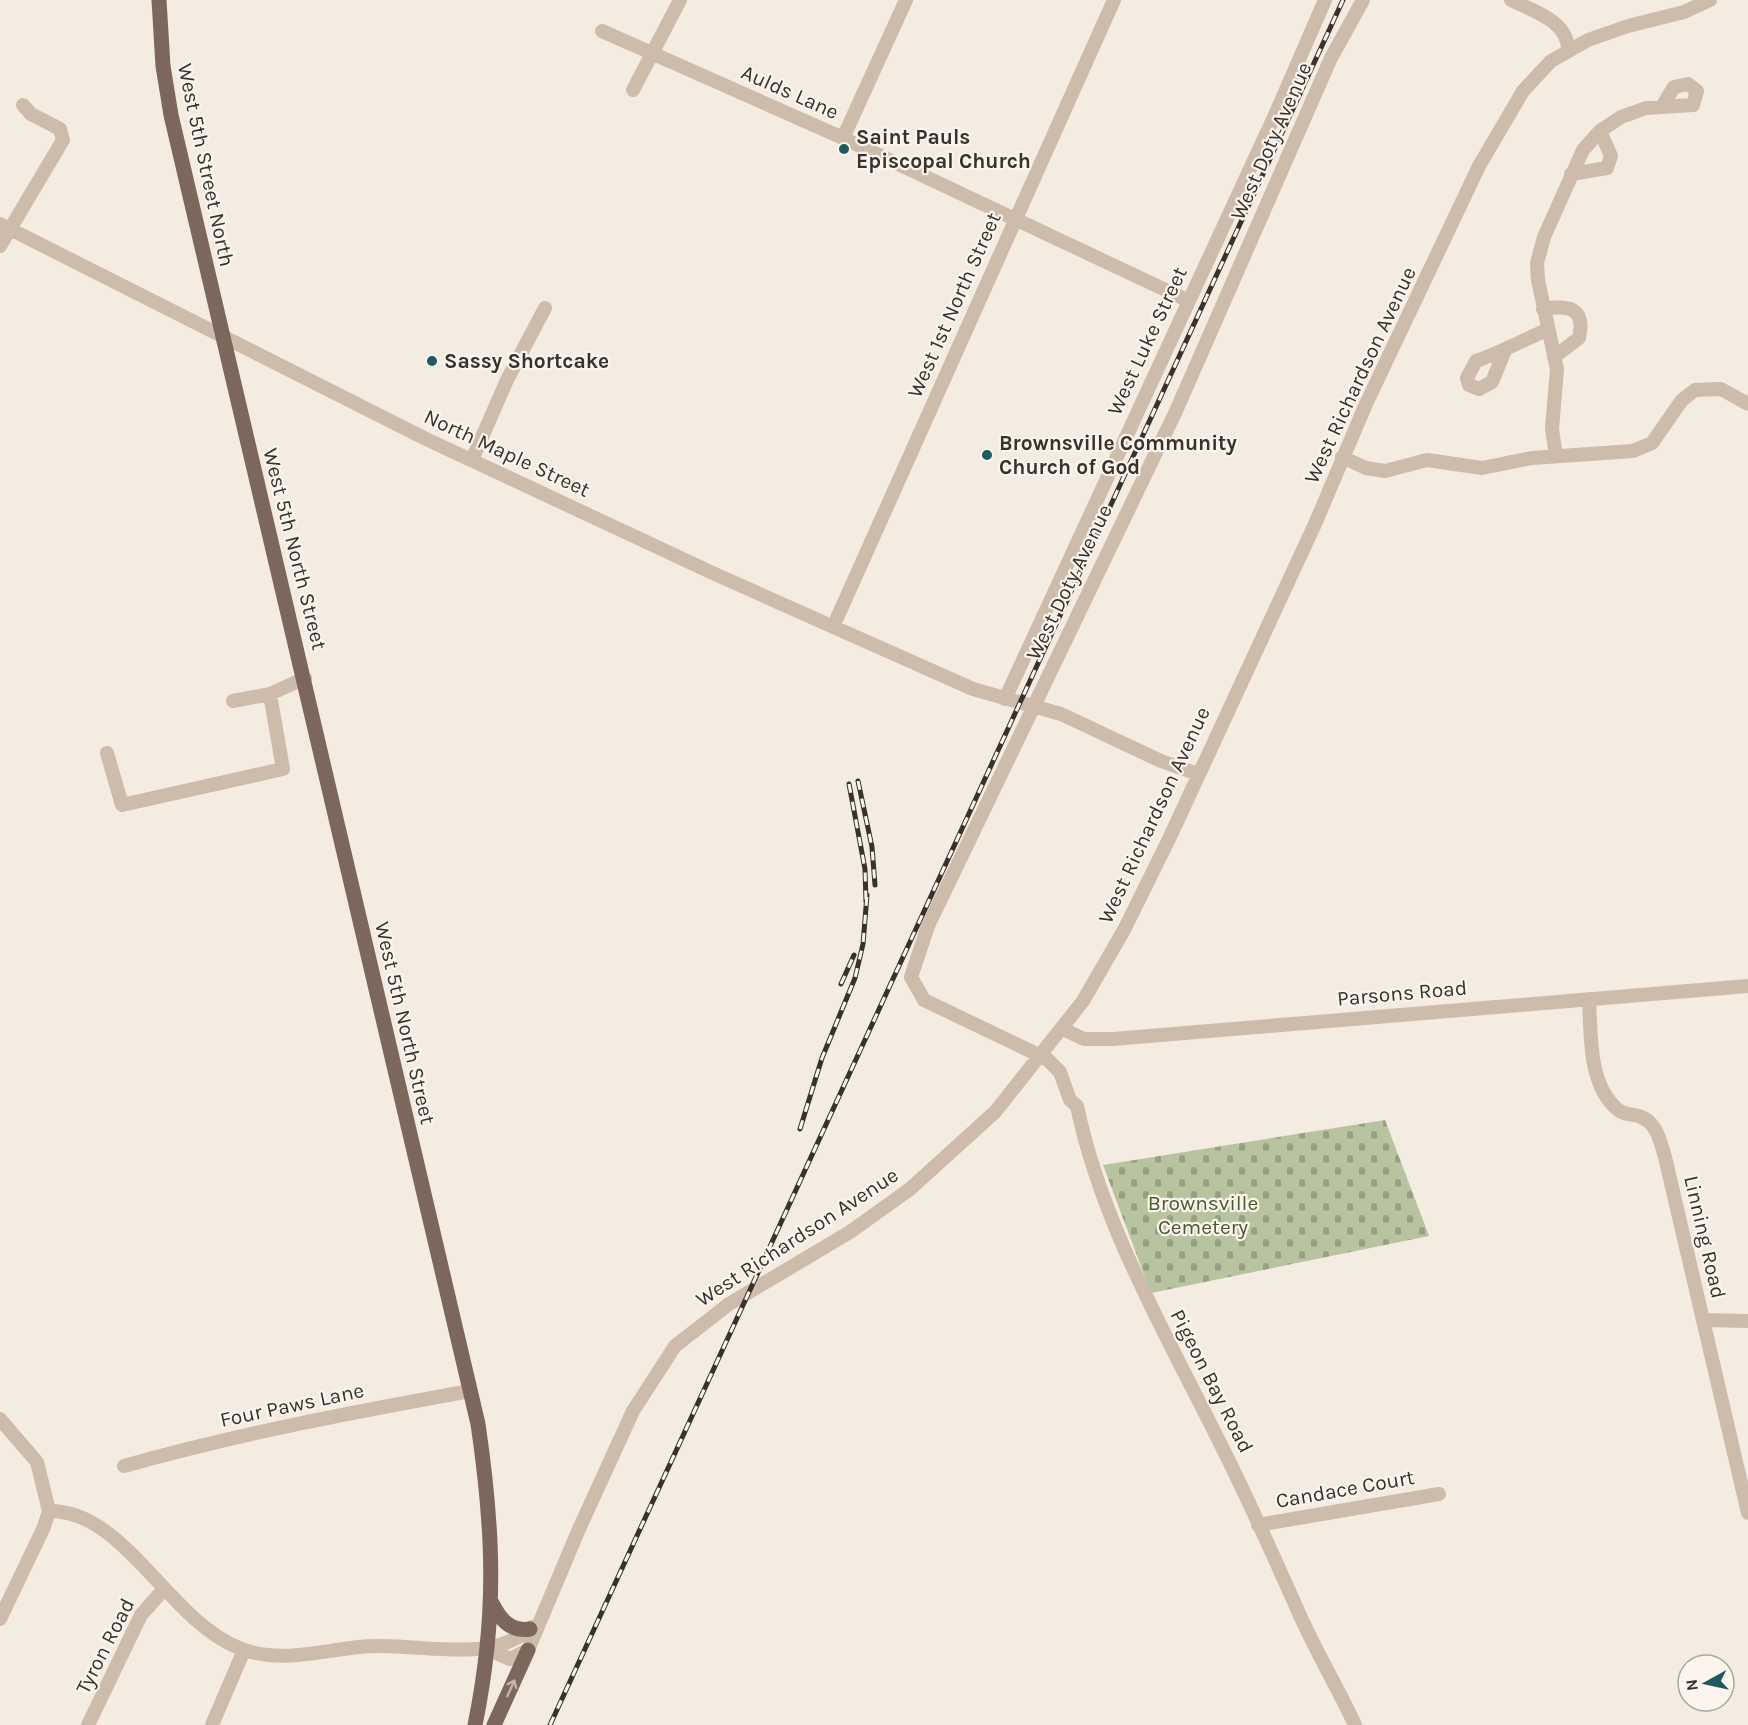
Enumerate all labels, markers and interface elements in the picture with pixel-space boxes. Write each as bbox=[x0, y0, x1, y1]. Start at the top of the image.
street label: West Doty Avenue bbox=[1225, 59, 1317, 223]
street label: Aulds Lane bbox=[738, 60, 842, 124]
street label: West 5th Street North bbox=[173, 61, 239, 269]
place label: Saint Pauls Episcopal Church bbox=[856, 125, 1031, 173]
marker: Saint Pauls Episcopal Church bbox=[837, 142, 851, 156]
street label: West 1st North Street bbox=[902, 209, 1006, 401]
street label: West Luke Street bbox=[1102, 263, 1192, 419]
street label: West Richardson Avenue bbox=[1299, 263, 1421, 487]
place label: Sassy Shortcake bbox=[444, 349, 609, 373]
marker: Sassy Shortcake bbox=[425, 354, 439, 368]
street label: North Maple Street bbox=[420, 404, 594, 502]
place label: Brownsville Community Church of God bbox=[999, 431, 1237, 479]
street label: West 5th North Street bbox=[258, 446, 332, 652]
marker: Brownsville Community Church of God bbox=[980, 448, 994, 462]
street label: West Doty Avenue bbox=[1021, 500, 1117, 664]
street label: West Richardson Avenue bbox=[1093, 703, 1215, 927]
street label: West 5th North Street bbox=[370, 920, 440, 1127]
street label: Parsons Road bbox=[1336, 975, 1468, 1011]
street label: West Richardson Avenue bbox=[691, 1163, 903, 1311]
street label: Linning Road bbox=[1679, 1173, 1731, 1301]
park label: Brownsville Cemetery bbox=[1148, 1191, 1258, 1239]
street label: Pigeon Bay Road bbox=[1166, 1305, 1258, 1457]
street label: Four Paws Lane bbox=[218, 1378, 366, 1432]
street label: Candace Court bbox=[1274, 1465, 1416, 1513]
street label: Tyron Road bbox=[71, 1594, 139, 1698]
north arrow bbox=[1676, 1653, 1736, 1713]
text: N bbox=[1681, 1678, 1702, 1692]
one-way arrow bbox=[506, 1679, 518, 1697]

